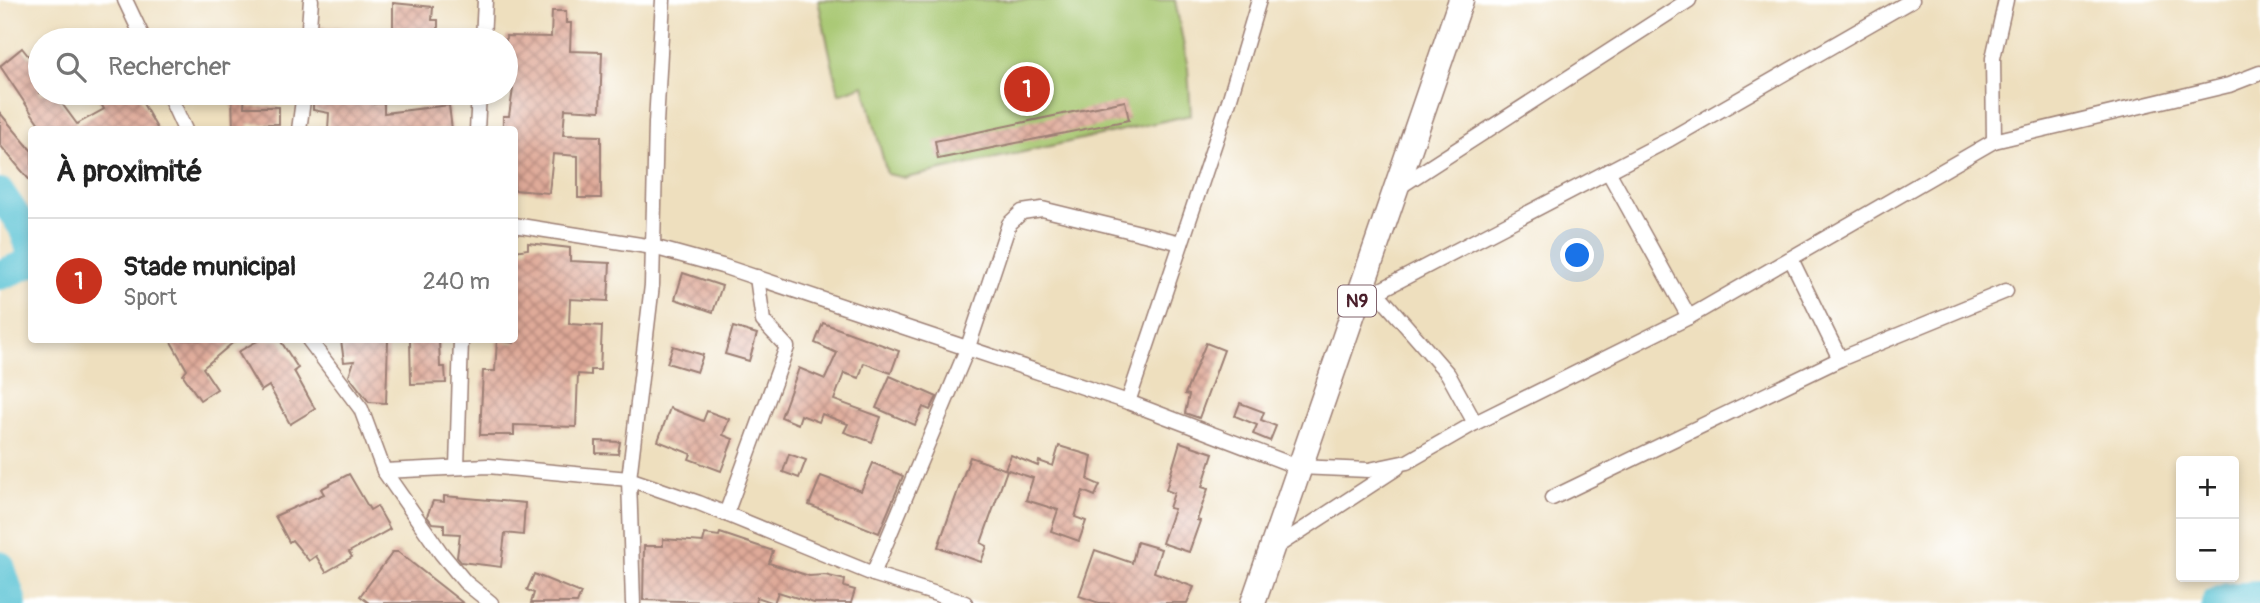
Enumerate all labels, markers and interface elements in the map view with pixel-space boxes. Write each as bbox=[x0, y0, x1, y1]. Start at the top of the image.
search box bbox=[28, 28, 518, 105]
icon: search bbox=[52, 48, 90, 86]
text: Rechercher bbox=[108, 51, 231, 83]
pin: 1 bbox=[1004, 63, 1050, 115]
text: À proximité bbox=[56, 153, 202, 190]
your location bbox=[1560, 238, 1594, 272]
text: Stade municipal bbox=[123, 251, 296, 283]
text: 1 bbox=[75, 267, 84, 296]
text: 240 m bbox=[423, 267, 490, 296]
text: Sport bbox=[123, 283, 177, 312]
road number: N9 bbox=[1338, 286, 1376, 316]
map controls bbox=[2176, 456, 2239, 582]
button: + bbox=[2176, 456, 2239, 519]
button: − bbox=[2176, 519, 2239, 582]

